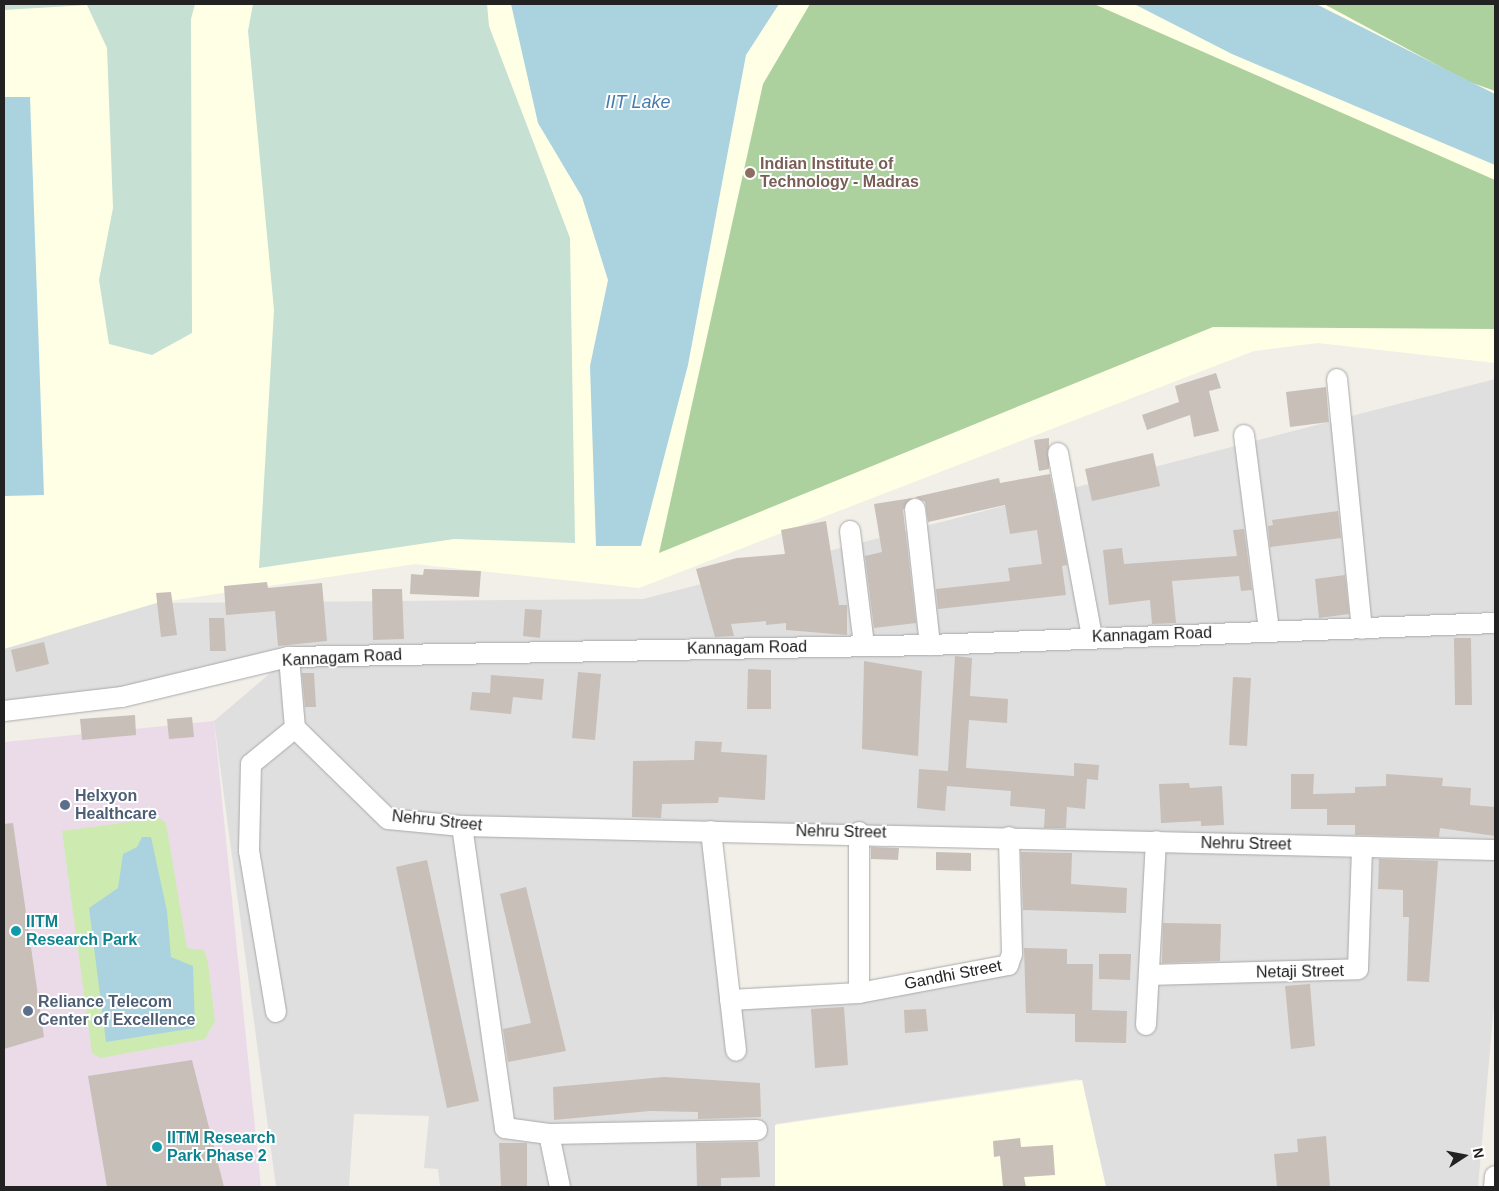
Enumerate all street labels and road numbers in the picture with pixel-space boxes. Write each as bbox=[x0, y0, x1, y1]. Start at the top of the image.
street label: Kannagam Road bbox=[1092, 623, 1212, 647]
street label: Kannagam Road bbox=[687, 637, 807, 659]
street label: Kannagam Road bbox=[282, 645, 402, 671]
street label: Nehru Street bbox=[391, 807, 483, 835]
street label: Nehru Street bbox=[795, 822, 887, 842]
street label: Nehru Street bbox=[1200, 834, 1292, 854]
street label: Gandhi Street bbox=[903, 956, 1003, 994]
street label: Netaji Street bbox=[1256, 962, 1344, 982]

